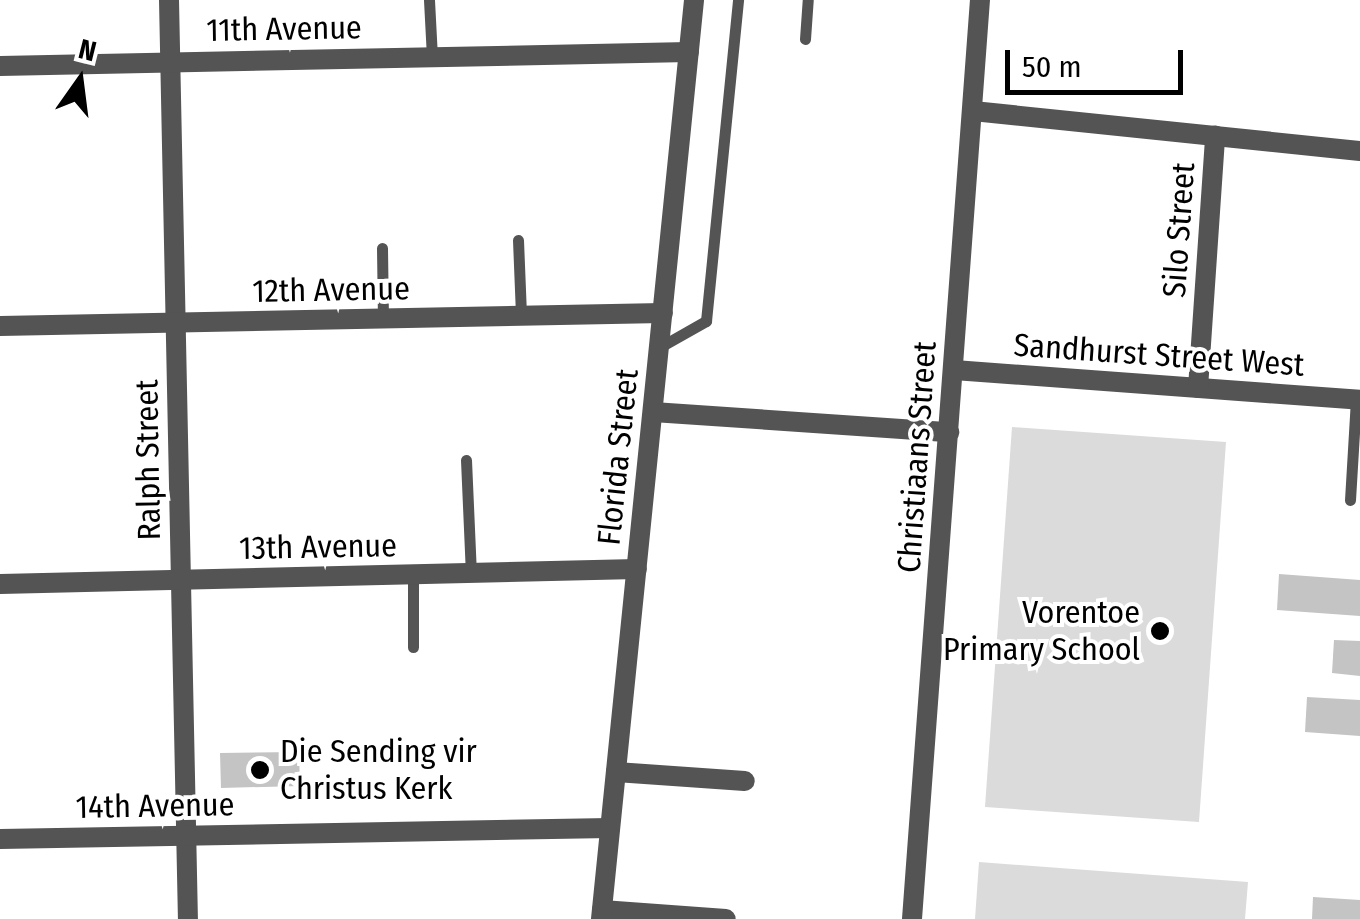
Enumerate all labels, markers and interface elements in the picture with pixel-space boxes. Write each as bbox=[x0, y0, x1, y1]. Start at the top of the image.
street label: 11th Avenue bbox=[206, 8, 362, 50]
north arrow bbox=[30, 30, 130, 130]
scale bar bbox=[1010, 30, 1188, 92]
text: N bbox=[75, 32, 100, 68]
text: 50 m bbox=[1022, 49, 1082, 85]
street label: Silo Street bbox=[1155, 161, 1203, 299]
street label: 12th Avenue bbox=[252, 269, 410, 311]
street label: Sandhurst Street West bbox=[1012, 326, 1306, 384]
street label: Christiaans Street bbox=[890, 340, 944, 574]
street label: Florida Street bbox=[590, 367, 646, 547]
street label: Ralph Street bbox=[127, 379, 169, 541]
street label: 13th Avenue bbox=[239, 526, 397, 568]
place label: Vorentoe Primary School bbox=[943, 594, 1140, 669]
marker: Vorentoe Primary School bbox=[1149, 620, 1171, 642]
place label: Die Sending vir Christus Kerk bbox=[280, 733, 477, 808]
marker: Die Sending vir Christus Kerk bbox=[249, 759, 271, 781]
street label: 14th Avenue bbox=[75, 785, 235, 827]

